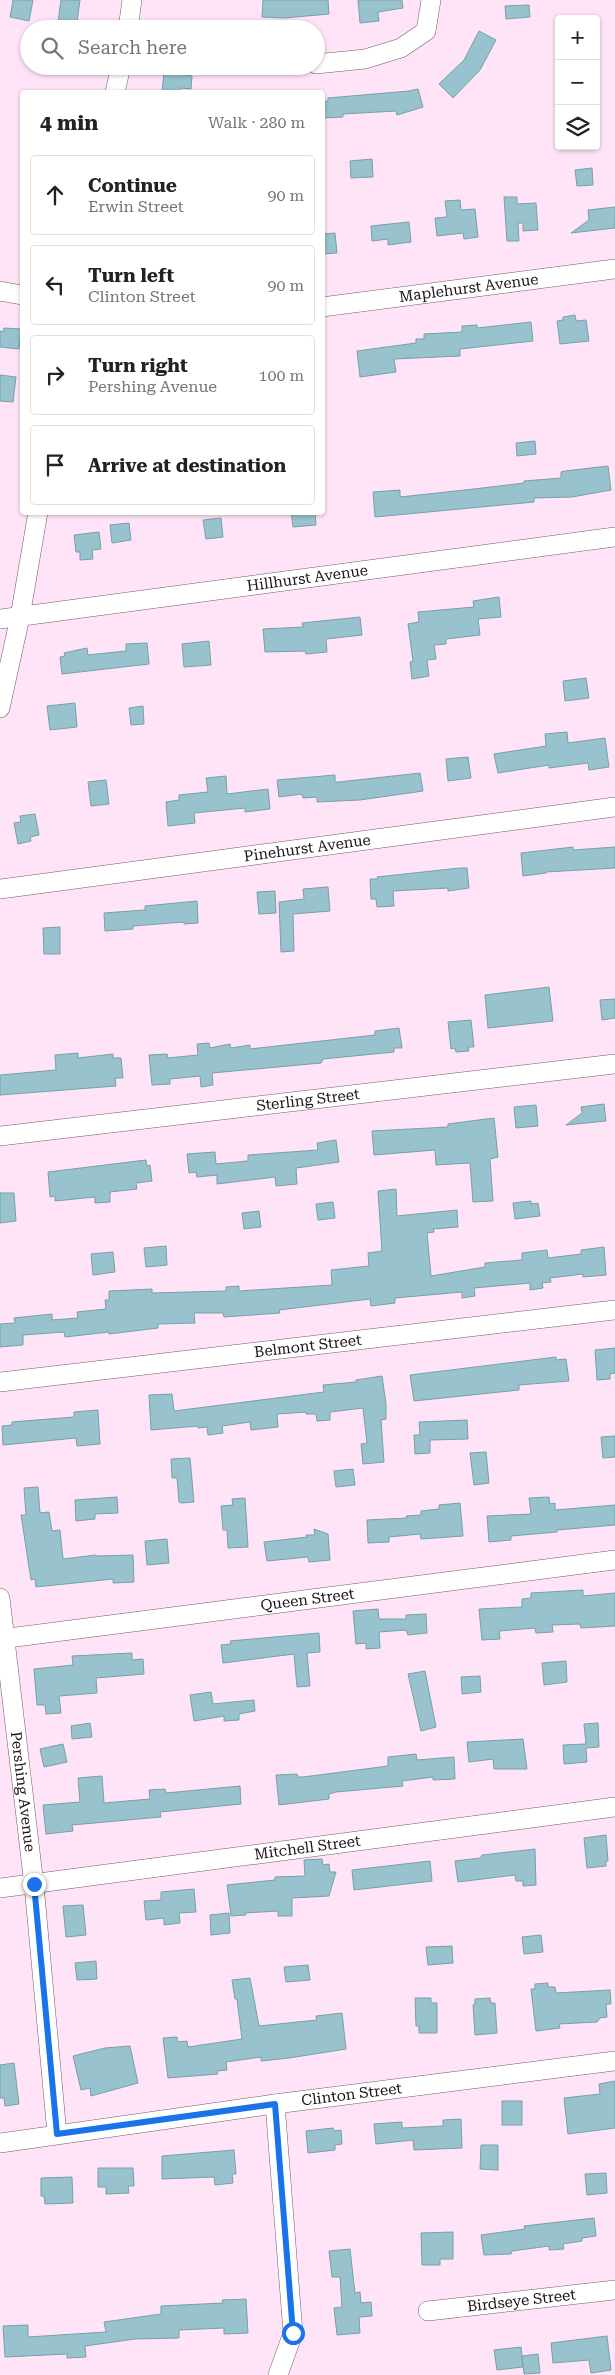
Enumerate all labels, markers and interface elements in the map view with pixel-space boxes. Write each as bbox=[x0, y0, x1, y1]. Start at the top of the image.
map controls bbox=[555, 15, 600, 150]
button: + bbox=[555, 15, 600, 60]
search box bbox=[20, 20, 325, 75]
icon: search bbox=[38, 34, 66, 62]
text: Search here bbox=[78, 36, 187, 59]
button: − bbox=[555, 60, 600, 105]
button: layers bbox=[555, 105, 600, 150]
text: 4 min bbox=[40, 111, 98, 135]
text: Walk · 280 m bbox=[208, 113, 305, 132]
text: Continue bbox=[88, 174, 177, 197]
icon: ahead bbox=[41, 181, 69, 209]
text: 90 m bbox=[267, 186, 304, 205]
text: Erwin Street bbox=[88, 197, 184, 216]
text: Turn left bbox=[88, 264, 174, 287]
street label: Maplehurst Avenue bbox=[398, 270, 540, 306]
icon: left bbox=[41, 271, 69, 299]
text: 90 m bbox=[267, 276, 304, 295]
text: Clinton Street bbox=[88, 287, 196, 306]
text: Turn right bbox=[88, 354, 188, 377]
icon: right bbox=[41, 361, 69, 389]
text: 100 m bbox=[258, 366, 304, 385]
text: Pershing Avenue bbox=[88, 377, 217, 396]
icon: arrive bbox=[41, 451, 69, 479]
text: Arrive at destination bbox=[88, 454, 286, 477]
street label: Hillhurst Avenue bbox=[246, 561, 369, 595]
street label: Pinehurst Avenue bbox=[243, 831, 372, 865]
street label: Sterling Street bbox=[255, 1085, 361, 1115]
street label: Belmont Street bbox=[253, 1331, 363, 1361]
street label: Queen Street bbox=[260, 1585, 356, 1614]
street label: Pershing Avenue bbox=[7, 1730, 39, 1853]
street label: Mitchell Street bbox=[253, 1832, 362, 1863]
route end bbox=[23, 1873, 46, 1896]
street label: Clinton Street bbox=[300, 2079, 403, 2110]
street label: Birdseye Street bbox=[466, 2285, 577, 2316]
route start bbox=[282, 2322, 305, 2345]

